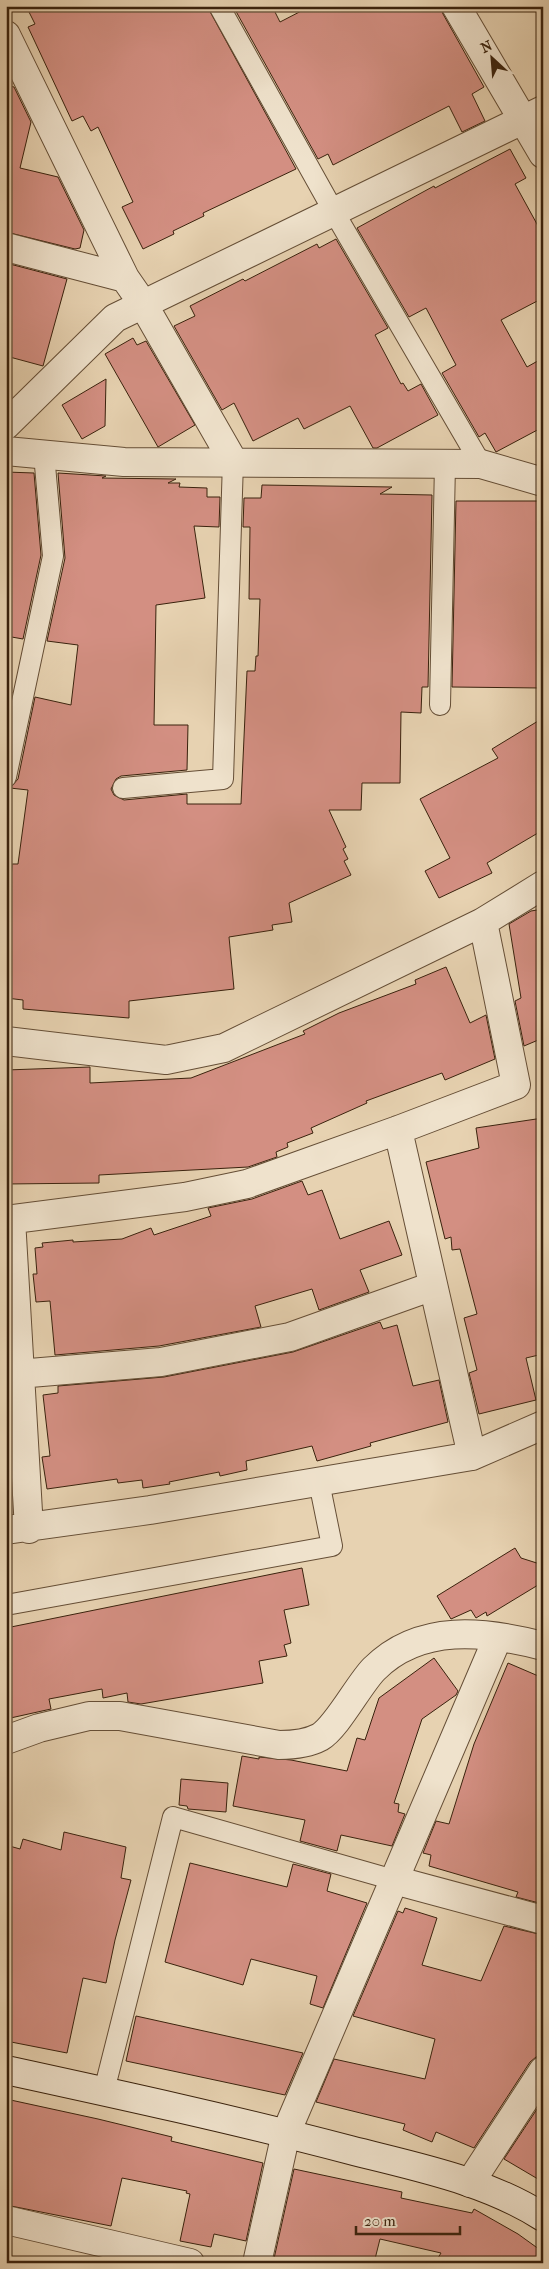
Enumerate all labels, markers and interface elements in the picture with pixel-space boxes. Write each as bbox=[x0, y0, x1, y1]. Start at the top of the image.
north arrow bbox=[466, 32, 516, 82]
text: N bbox=[478, 37, 495, 57]
scale bar bbox=[356, 2204, 460, 2236]
text: 20 m bbox=[364, 2212, 396, 2230]

